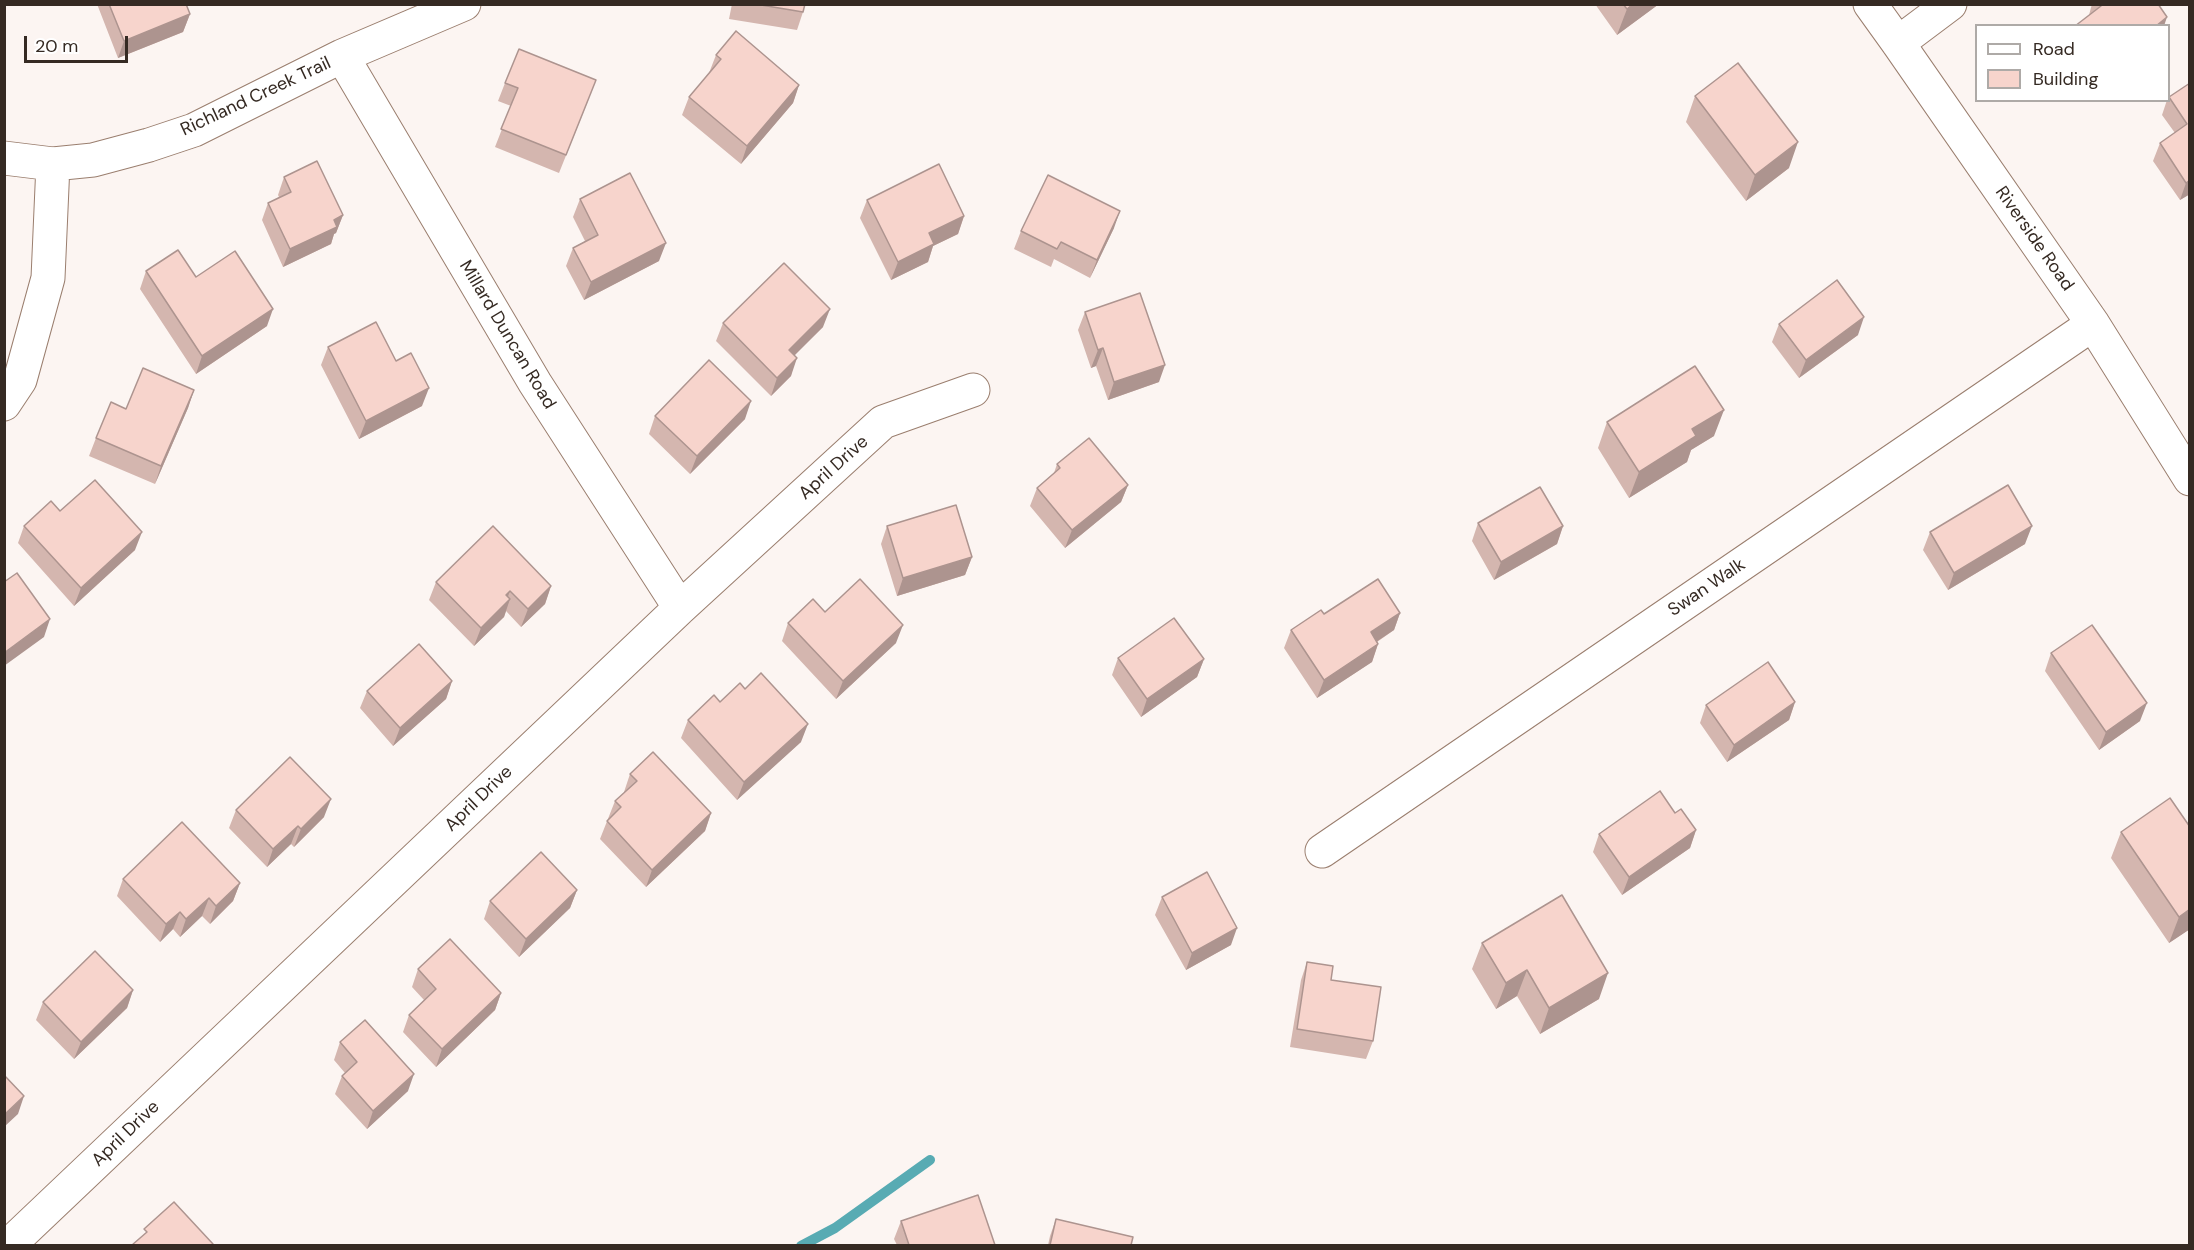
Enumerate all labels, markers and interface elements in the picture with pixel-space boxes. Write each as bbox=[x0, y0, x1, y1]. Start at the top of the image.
scale bar bbox=[27, 24, 130, 62]
legend bbox=[1975, 24, 2170, 102]
text: 20 m bbox=[35, 34, 78, 58]
text: Road bbox=[2033, 37, 2075, 61]
street label: Richland Creek Trail bbox=[177, 53, 335, 141]
text: Building bbox=[2033, 67, 2098, 91]
street label: Riverside Road bbox=[1990, 183, 2078, 295]
street label: Millard Duncan Road bbox=[454, 257, 560, 413]
street label: April Drive bbox=[795, 431, 873, 505]
street label: Swan Walk bbox=[1664, 554, 1750, 622]
street label: April Drive bbox=[441, 761, 517, 837]
street label: April Drive bbox=[88, 1096, 164, 1172]

